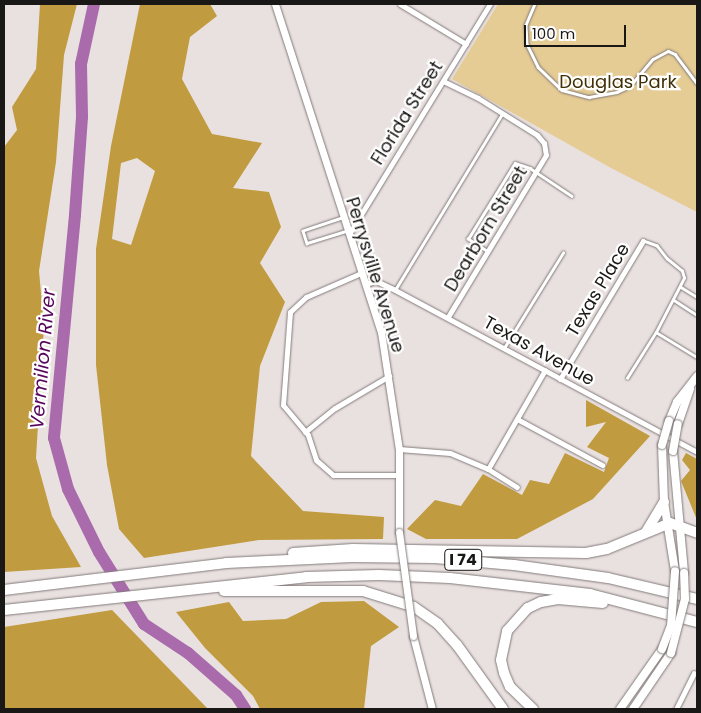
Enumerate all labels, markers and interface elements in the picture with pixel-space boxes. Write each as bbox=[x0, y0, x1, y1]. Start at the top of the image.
scale bar bbox=[526, 15, 628, 47]
text: 100 m bbox=[532, 23, 575, 44]
street label: Florida Street bbox=[367, 57, 447, 169]
park label: Douglas Park bbox=[559, 71, 677, 93]
street label: Dearborn Street bbox=[440, 162, 532, 296]
street label: Perrysville Avenue bbox=[341, 195, 409, 355]
street label: Texas Place bbox=[562, 239, 634, 341]
water label: Vermilion River bbox=[25, 288, 61, 430]
street label: Texas Avenue bbox=[480, 312, 598, 390]
road number: I 74 bbox=[443, 546, 483, 574]

